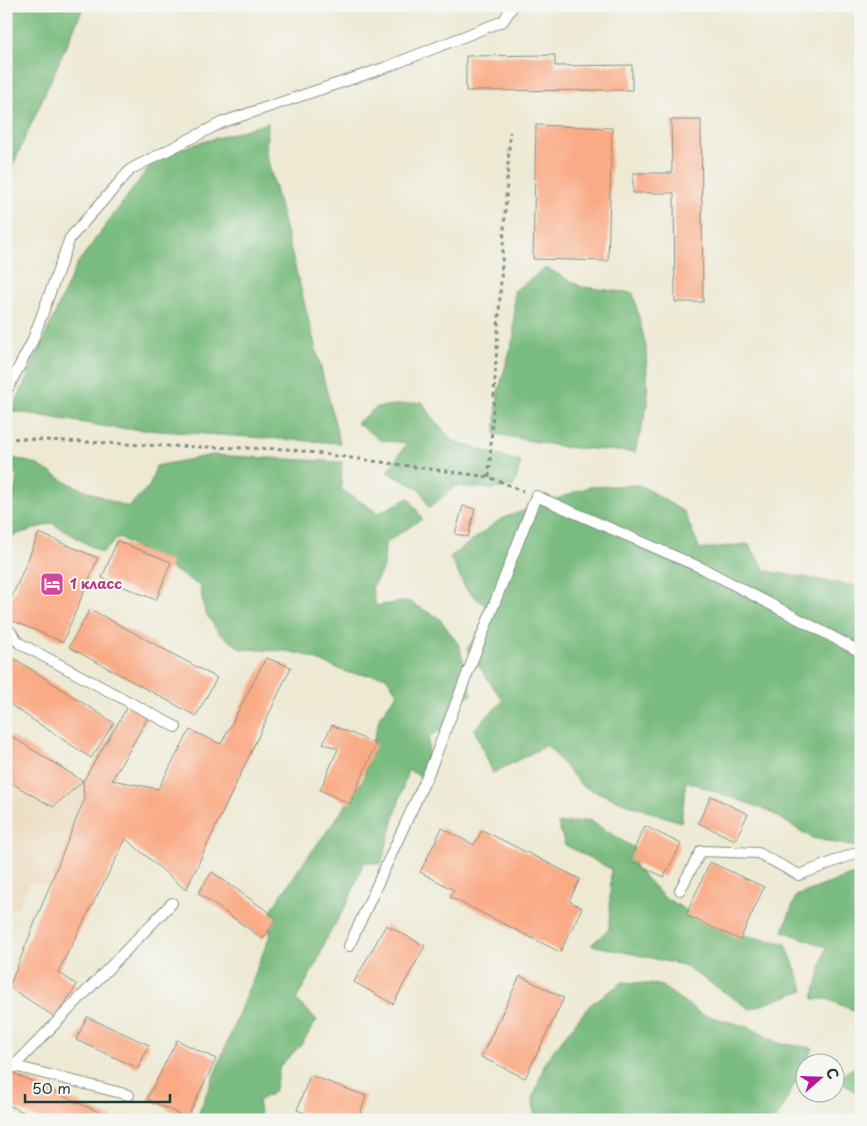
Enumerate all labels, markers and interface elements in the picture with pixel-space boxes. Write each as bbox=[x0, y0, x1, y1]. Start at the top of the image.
hotel icon: 1 класс bbox=[39, 571, 65, 597]
place label: 1 класс bbox=[70, 573, 122, 594]
north arrow bbox=[794, 1054, 844, 1104]
text: С bbox=[821, 1065, 844, 1082]
scale bar bbox=[25, 1071, 170, 1103]
text: 50 m bbox=[32, 1076, 71, 1099]

